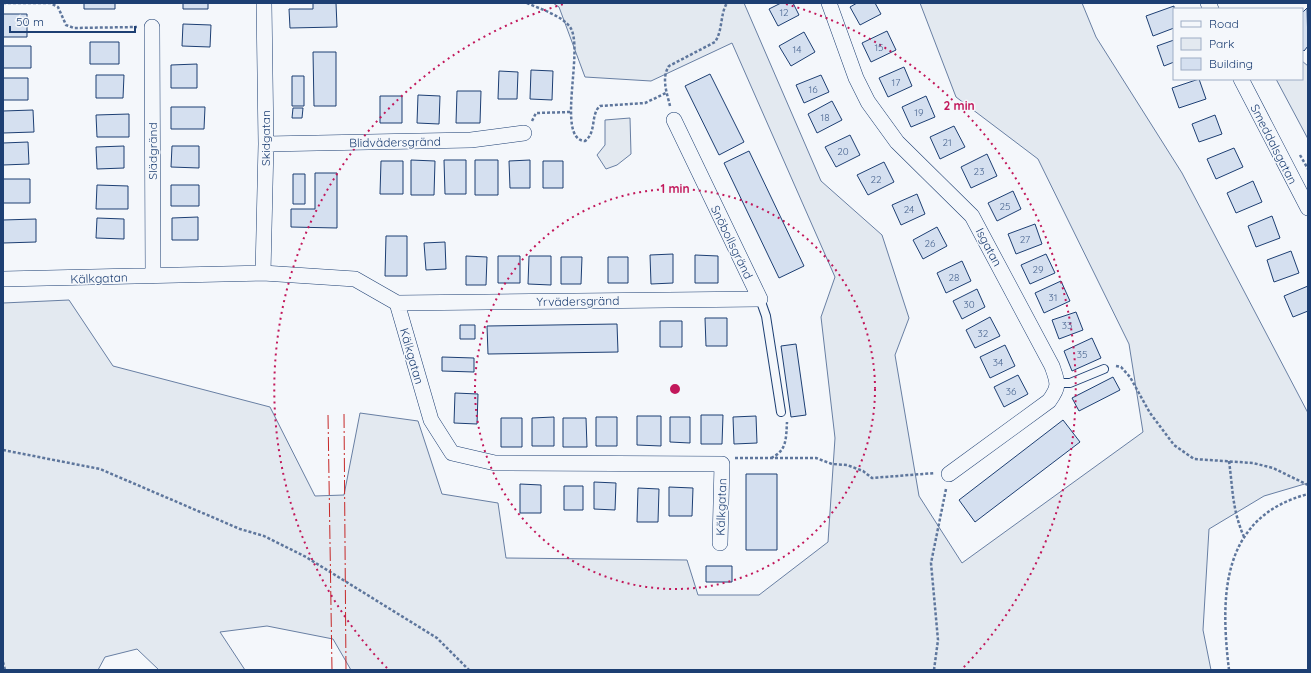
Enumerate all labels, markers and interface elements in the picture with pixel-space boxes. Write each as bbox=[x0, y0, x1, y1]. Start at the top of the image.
house number: 12 bbox=[779, 6, 789, 19]
scale bar bbox=[10, 8, 135, 34]
legend bbox=[1173, 8, 1303, 80]
text: 50 m bbox=[16, 14, 44, 29]
text: Road bbox=[1209, 16, 1239, 31]
text: Park bbox=[1209, 36, 1234, 51]
house number: 15 bbox=[874, 41, 884, 54]
house number: 14 bbox=[793, 43, 801, 56]
text: Building bbox=[1209, 56, 1253, 71]
house number: 17 bbox=[892, 76, 900, 89]
house number: 16 bbox=[808, 83, 818, 96]
text: 2 min bbox=[943, 98, 975, 113]
street label: Smeddalsgatan bbox=[1247, 102, 1301, 186]
house number: 19 bbox=[914, 106, 924, 119]
street label: Skidgatan bbox=[258, 110, 273, 166]
house number: 18 bbox=[820, 111, 830, 124]
street label: Slädgränd bbox=[145, 122, 160, 180]
street label: Blidvädersgränd bbox=[349, 134, 441, 150]
house number: 21 bbox=[942, 136, 952, 149]
house number: 20 bbox=[837, 145, 849, 158]
house number: 23 bbox=[974, 165, 984, 178]
house number: 22 bbox=[870, 173, 882, 186]
text: 1 min bbox=[660, 181, 690, 196]
house number: 25 bbox=[1000, 200, 1011, 213]
street label: Snöbollsgränd bbox=[708, 203, 756, 281]
house number: 24 bbox=[904, 203, 914, 216]
street label: Isgatan bbox=[973, 225, 1005, 269]
house number: 27 bbox=[1020, 233, 1030, 246]
house number: 26 bbox=[925, 237, 936, 250]
house number: 29 bbox=[1032, 263, 1044, 276]
street label: Kälkgatan bbox=[70, 270, 128, 286]
house number: 28 bbox=[949, 271, 959, 284]
house number: 31 bbox=[1049, 291, 1057, 304]
street label: Yrvädersgränd bbox=[536, 293, 620, 309]
house number: 30 bbox=[963, 298, 975, 311]
house number: 33 bbox=[1062, 319, 1072, 332]
street label: Kälkgatan bbox=[397, 326, 427, 386]
house number: 32 bbox=[978, 327, 989, 340]
house number: 35 bbox=[1077, 348, 1087, 361]
house number: 34 bbox=[993, 356, 1003, 369]
centre of rings bbox=[668, 382, 682, 396]
house number: 36 bbox=[1006, 385, 1017, 398]
street label: Kälkgatan bbox=[713, 478, 729, 536]

